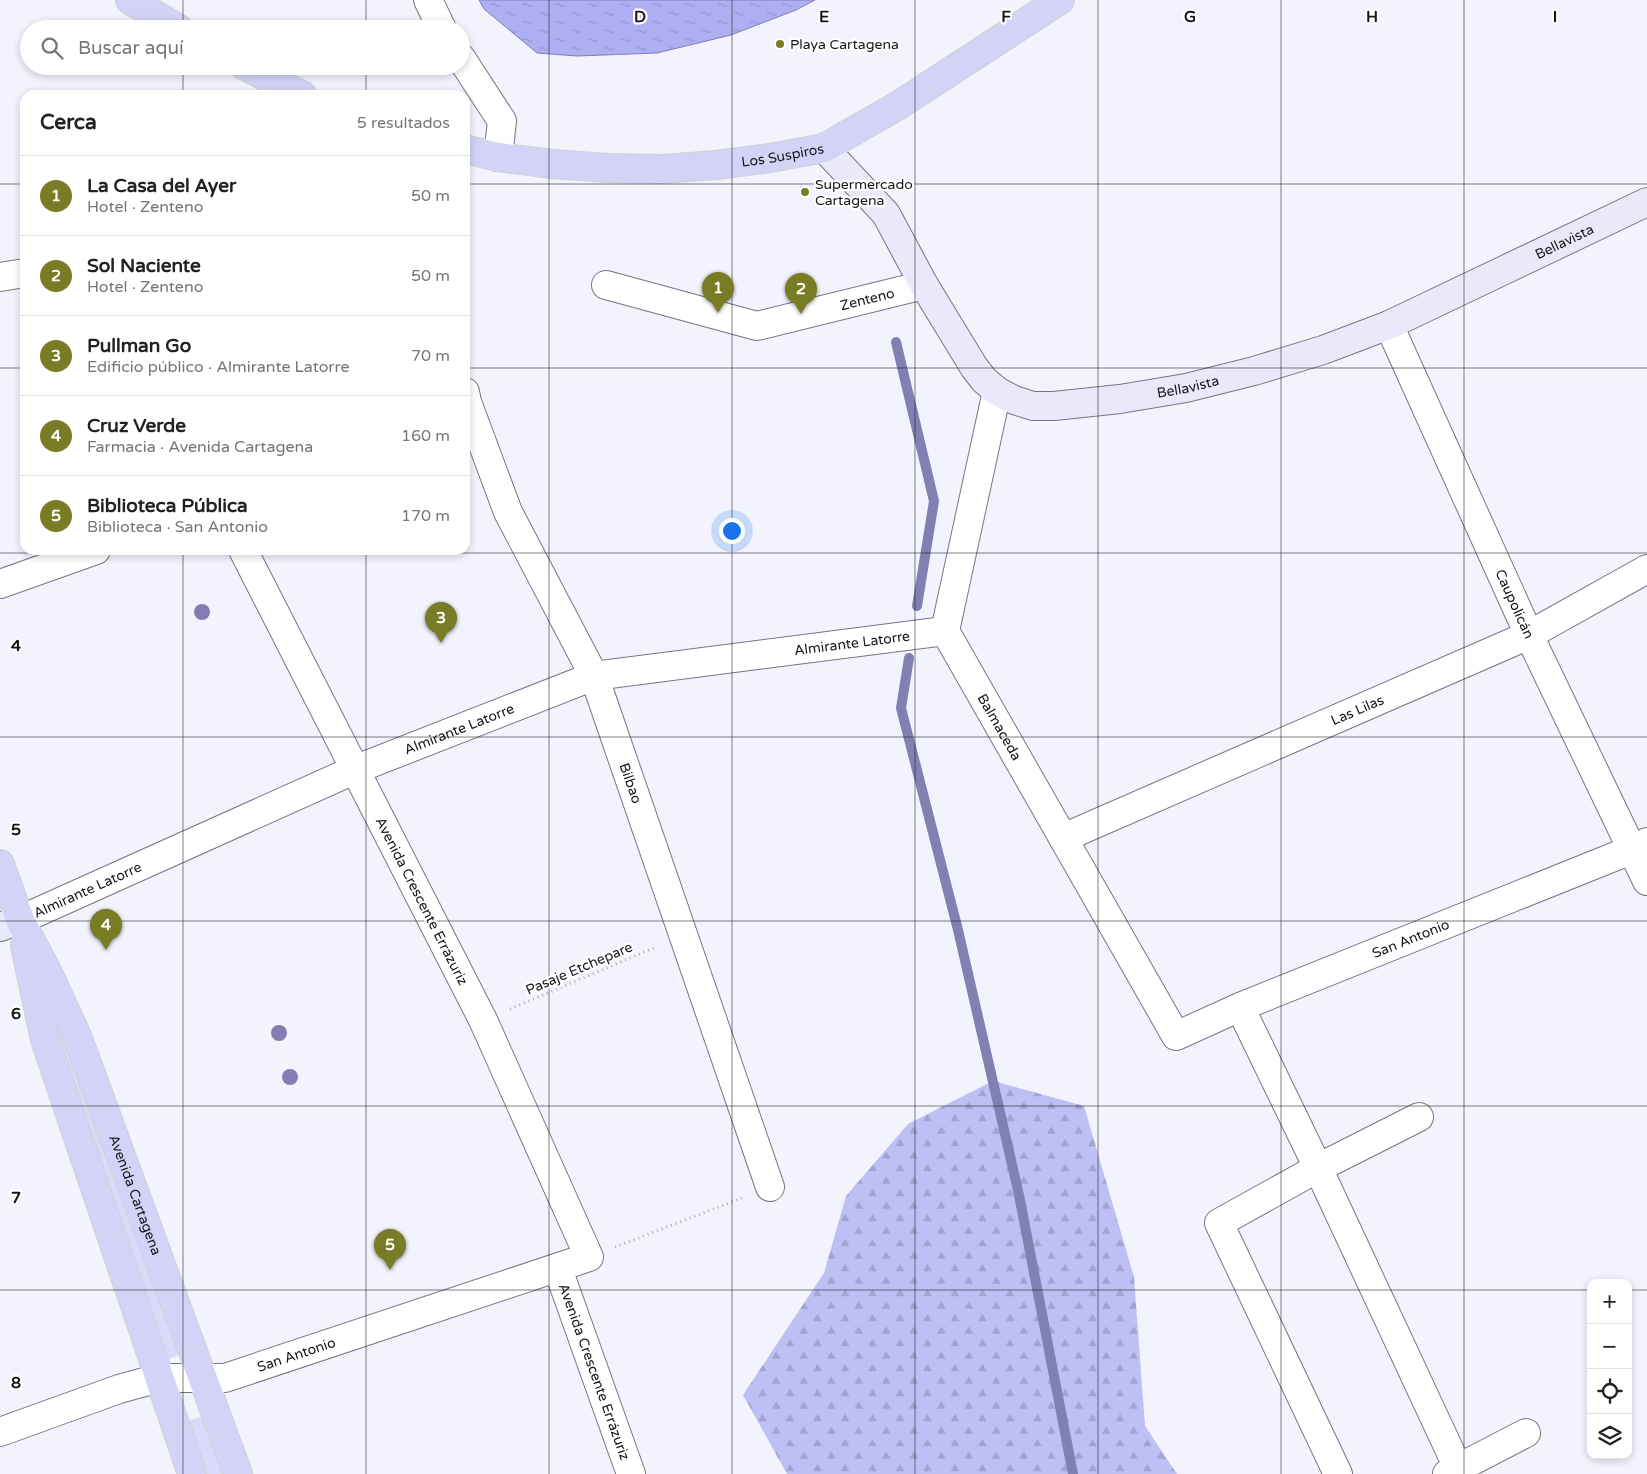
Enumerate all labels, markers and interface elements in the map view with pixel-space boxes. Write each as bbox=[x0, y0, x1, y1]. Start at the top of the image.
text: D bbox=[634, 7, 646, 27]
text: E bbox=[819, 7, 829, 27]
text: F bbox=[1001, 7, 1011, 27]
text: G bbox=[1184, 7, 1196, 27]
text: H bbox=[1366, 7, 1378, 27]
text: I bbox=[1553, 7, 1557, 27]
search box bbox=[20, 20, 470, 75]
icon: search bbox=[38, 34, 66, 62]
place label: Playa Cartagena bbox=[790, 36, 899, 53]
text: Buscar aquí bbox=[78, 37, 184, 59]
marker: Playa Cartagena bbox=[774, 38, 786, 50]
text: Cerca bbox=[40, 110, 97, 135]
text: 5 resultados bbox=[357, 113, 450, 133]
street label: Los Suspiros bbox=[740, 140, 826, 171]
text: La Casa del Ayer bbox=[87, 175, 236, 197]
place label: Supermercado Cartagena bbox=[815, 176, 913, 209]
text: 1 bbox=[51, 186, 61, 206]
text: 50 m bbox=[411, 186, 450, 206]
marker: Supermercado Cartagena bbox=[799, 186, 811, 198]
text: Hotel · Zenteno bbox=[87, 197, 203, 217]
street label: Bellavista bbox=[1532, 221, 1597, 263]
text: Sol Naciente bbox=[87, 255, 201, 277]
text: 2 bbox=[51, 266, 61, 286]
text: 50 m bbox=[411, 266, 450, 286]
pin: 1 bbox=[702, 272, 734, 313]
pin: 2 bbox=[785, 273, 817, 314]
text: Hotel · Zenteno bbox=[87, 277, 203, 297]
street label: Zenteno bbox=[838, 285, 896, 314]
text: Pullman Go bbox=[87, 335, 191, 357]
text: 3 bbox=[51, 346, 61, 366]
text: 70 m bbox=[411, 346, 450, 366]
text: Edificio público · Almirante Latorre bbox=[87, 357, 349, 377]
street label: Bellavista bbox=[1156, 372, 1221, 402]
text: Cruz Verde bbox=[87, 415, 186, 437]
text: 4 bbox=[51, 426, 61, 446]
text: 160 m bbox=[401, 426, 450, 446]
text: Farmacia · Avenida Cartagena bbox=[87, 437, 313, 457]
text: Biblioteca Pública bbox=[87, 495, 248, 517]
text: 5 bbox=[51, 506, 61, 526]
text: 170 m bbox=[401, 506, 450, 526]
text: Biblioteca · San Antonio bbox=[87, 517, 268, 537]
your location bbox=[719, 518, 745, 544]
street label: Caupolicán bbox=[1491, 567, 1538, 641]
pin: 3 bbox=[425, 602, 457, 643]
street label: Almirante Latorre bbox=[793, 628, 911, 659]
text: 4 bbox=[11, 636, 21, 656]
street label: Balmaceda bbox=[974, 691, 1025, 763]
street label: Las Lilas bbox=[1328, 691, 1387, 729]
street label: Almirante Latorre bbox=[402, 700, 517, 758]
street label: Bilbao bbox=[616, 761, 645, 806]
street label: Avenida Crescente Errázuriz bbox=[372, 814, 471, 988]
text: 5 bbox=[11, 820, 21, 840]
street label: Almirante Latorre bbox=[31, 858, 144, 922]
pin: 4 bbox=[90, 909, 122, 950]
street label: San Antonio bbox=[1370, 916, 1452, 962]
street label: Pasaje Etchepare bbox=[523, 938, 635, 999]
text: 6 bbox=[11, 1004, 21, 1024]
street label: Avenida Cartagena bbox=[105, 1132, 165, 1258]
text: 7 bbox=[11, 1188, 21, 1208]
pin: 5 bbox=[374, 1229, 406, 1270]
map controls bbox=[1587, 1279, 1632, 1459]
button: + bbox=[1587, 1279, 1632, 1324]
street label: Avenida Crescente Errázuriz bbox=[555, 1281, 633, 1463]
button: − bbox=[1587, 1324, 1632, 1369]
street label: San Antonio bbox=[255, 1334, 338, 1376]
button: locate bbox=[1587, 1369, 1632, 1414]
text: 8 bbox=[11, 1373, 21, 1393]
button: layers bbox=[1587, 1414, 1632, 1459]

